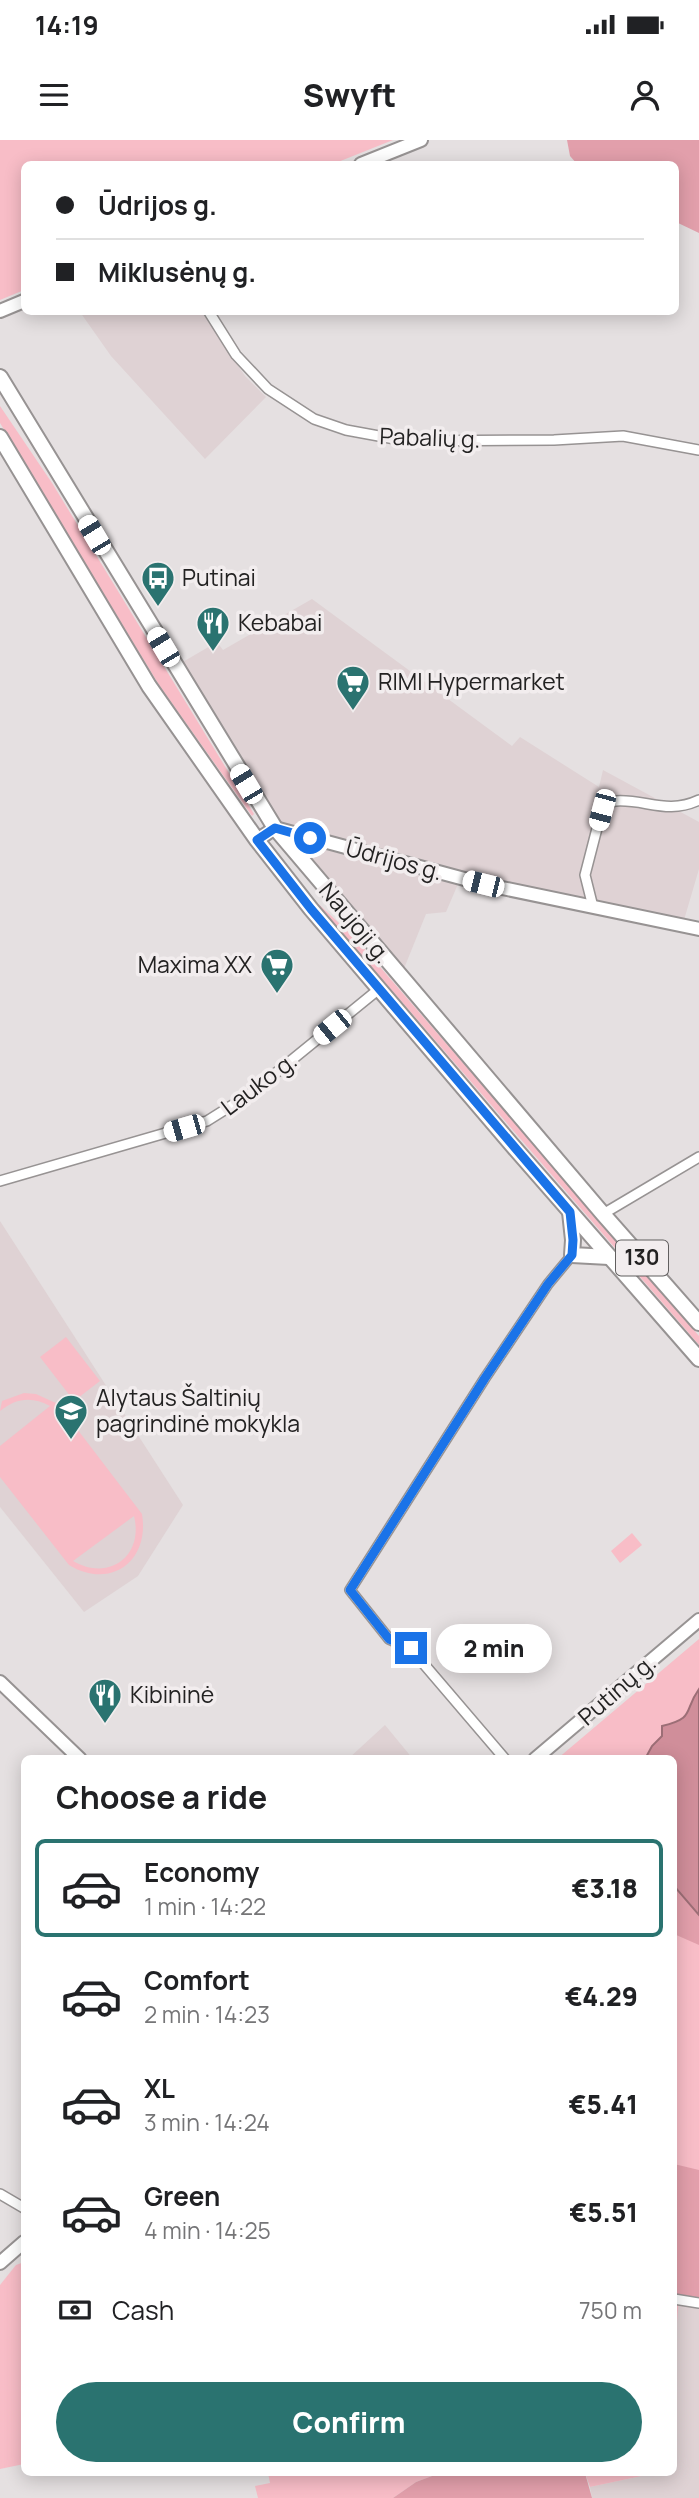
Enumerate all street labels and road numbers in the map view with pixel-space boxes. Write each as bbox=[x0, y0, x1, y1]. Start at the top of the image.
street label: Pabalių g. bbox=[379, 419, 481, 455]
street label: Ūdrijos g. bbox=[342, 831, 446, 887]
street label: Naujoji g. bbox=[312, 875, 399, 970]
street label: Lauko g. bbox=[214, 1044, 303, 1122]
road number: 130 bbox=[616, 1240, 668, 1276]
street label: Putinų g. bbox=[571, 1646, 662, 1732]

